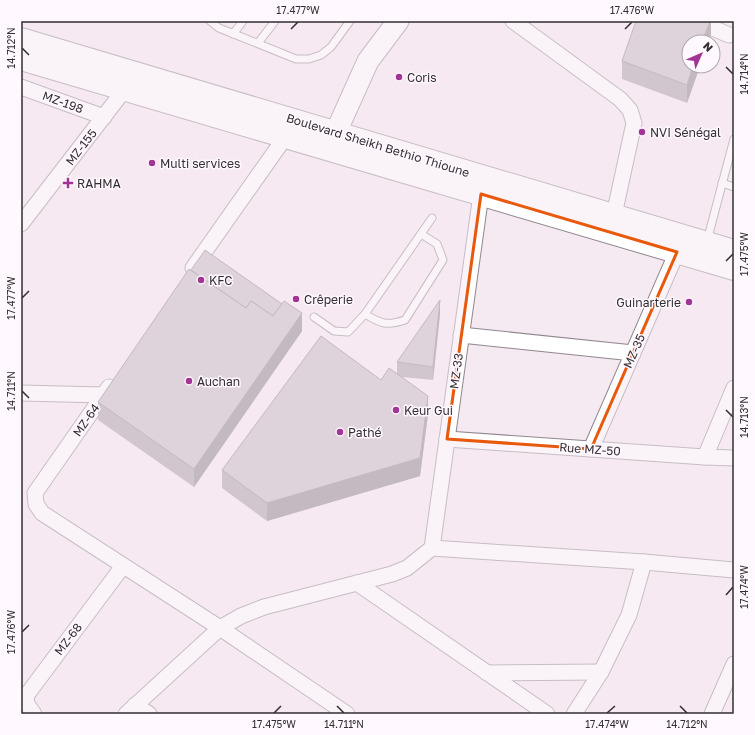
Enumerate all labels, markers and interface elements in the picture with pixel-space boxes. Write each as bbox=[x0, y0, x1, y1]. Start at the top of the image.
text: 17.477°W bbox=[276, 4, 320, 16]
text: 17.476°W bbox=[610, 4, 654, 16]
text: 14.712°N bbox=[5, 27, 17, 69]
north arrow bbox=[681, 34, 721, 74]
text: N bbox=[701, 39, 716, 54]
text: 14.714°N bbox=[738, 53, 750, 95]
place label: Coris bbox=[407, 70, 437, 85]
marker: Coris bbox=[394, 72, 404, 82]
street label: MZ-198 bbox=[40, 88, 86, 116]
street label: Boulevard Sheikh Bethio Thioune bbox=[285, 110, 471, 180]
place label: NVI Sénégal bbox=[650, 125, 721, 140]
street label: MZ-155 bbox=[62, 126, 100, 168]
marker: NVI Sénégal bbox=[637, 127, 647, 137]
place label: Multi services bbox=[160, 156, 240, 171]
marker: Multi services bbox=[147, 158, 157, 168]
place label: RAHMA bbox=[77, 176, 121, 191]
marker: RAHMA bbox=[62, 177, 74, 189]
text: 17.475°W bbox=[738, 232, 750, 276]
place label: KFC bbox=[209, 273, 233, 288]
marker: KFC bbox=[196, 275, 206, 285]
text: 17.477°W bbox=[5, 276, 17, 320]
place label: Crêperie bbox=[304, 292, 353, 307]
marker: Crêperie bbox=[291, 294, 301, 304]
place label: Guinarterie bbox=[616, 295, 681, 310]
marker: Guinarterie bbox=[684, 297, 694, 307]
street label: MZ-35 bbox=[620, 331, 648, 371]
street label: MZ-33 bbox=[446, 352, 466, 390]
text: 14.711°N bbox=[5, 371, 17, 411]
place label: Auchan bbox=[197, 374, 240, 389]
marker: Auchan bbox=[184, 376, 194, 386]
text: 14.713°N bbox=[738, 396, 750, 438]
street label: MZ-64 bbox=[69, 401, 103, 439]
place label: Keur Gui bbox=[404, 403, 453, 418]
marker: Keur Gui bbox=[391, 405, 401, 415]
place label: Pathé bbox=[348, 425, 382, 440]
marker: Pathé bbox=[335, 427, 345, 437]
street label: Rue MZ-50 bbox=[559, 439, 621, 459]
text: 17.474°W bbox=[738, 565, 750, 609]
text: 17.476°W bbox=[5, 610, 17, 654]
street label: MZ-68 bbox=[51, 620, 85, 658]
text: 17.475°W bbox=[252, 718, 296, 730]
text: 14.711°N bbox=[324, 718, 364, 730]
text: 17.474°W bbox=[585, 718, 629, 730]
text: 14.712°N bbox=[666, 718, 708, 730]

